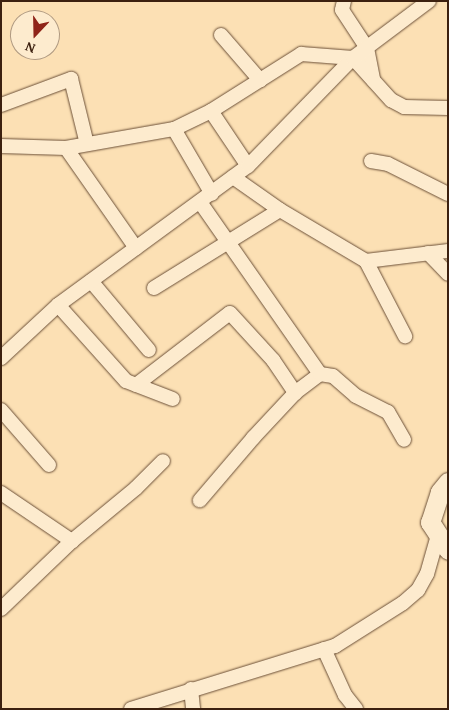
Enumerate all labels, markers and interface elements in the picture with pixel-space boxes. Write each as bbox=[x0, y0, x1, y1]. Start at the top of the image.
north arrow bbox=[10, 10, 60, 60]
text: N bbox=[22, 37, 38, 59]

